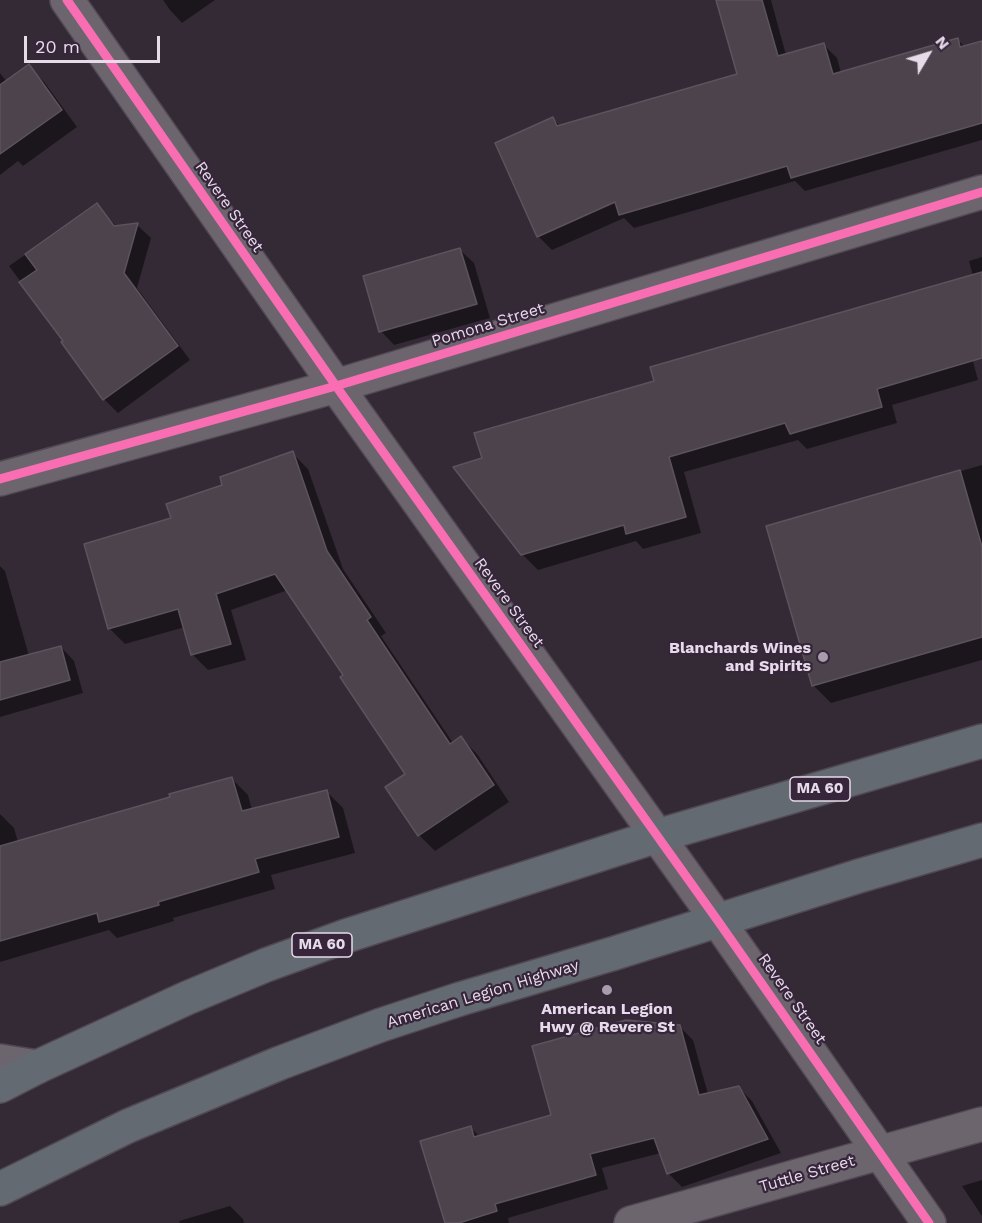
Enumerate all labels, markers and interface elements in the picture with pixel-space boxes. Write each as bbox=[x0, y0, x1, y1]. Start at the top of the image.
scale bar bbox=[27, 24, 164, 62]
north arrow bbox=[898, 24, 958, 84]
text: N bbox=[931, 32, 954, 53]
text: 20 m bbox=[35, 36, 80, 57]
street label: Revere Street bbox=[191, 158, 267, 256]
street label: Pomona Street bbox=[429, 299, 547, 351]
street label: Revere Street bbox=[470, 554, 548, 652]
place label: Blanchards Wines and Spirits bbox=[669, 638, 811, 676]
marker: Blanchards Wines and Spirits bbox=[816, 650, 830, 664]
road number: MA 60 bbox=[790, 777, 850, 801]
road number: MA 60 bbox=[292, 933, 352, 957]
street label: Revere Street bbox=[754, 950, 830, 1048]
street label: American Legion Highway bbox=[385, 956, 581, 1032]
marker: American Legion Hwy @ Revere St bbox=[600, 983, 614, 997]
place label: American Legion Hwy @ Revere St bbox=[539, 999, 675, 1037]
street label: Tuttle Street bbox=[757, 1151, 857, 1197]

